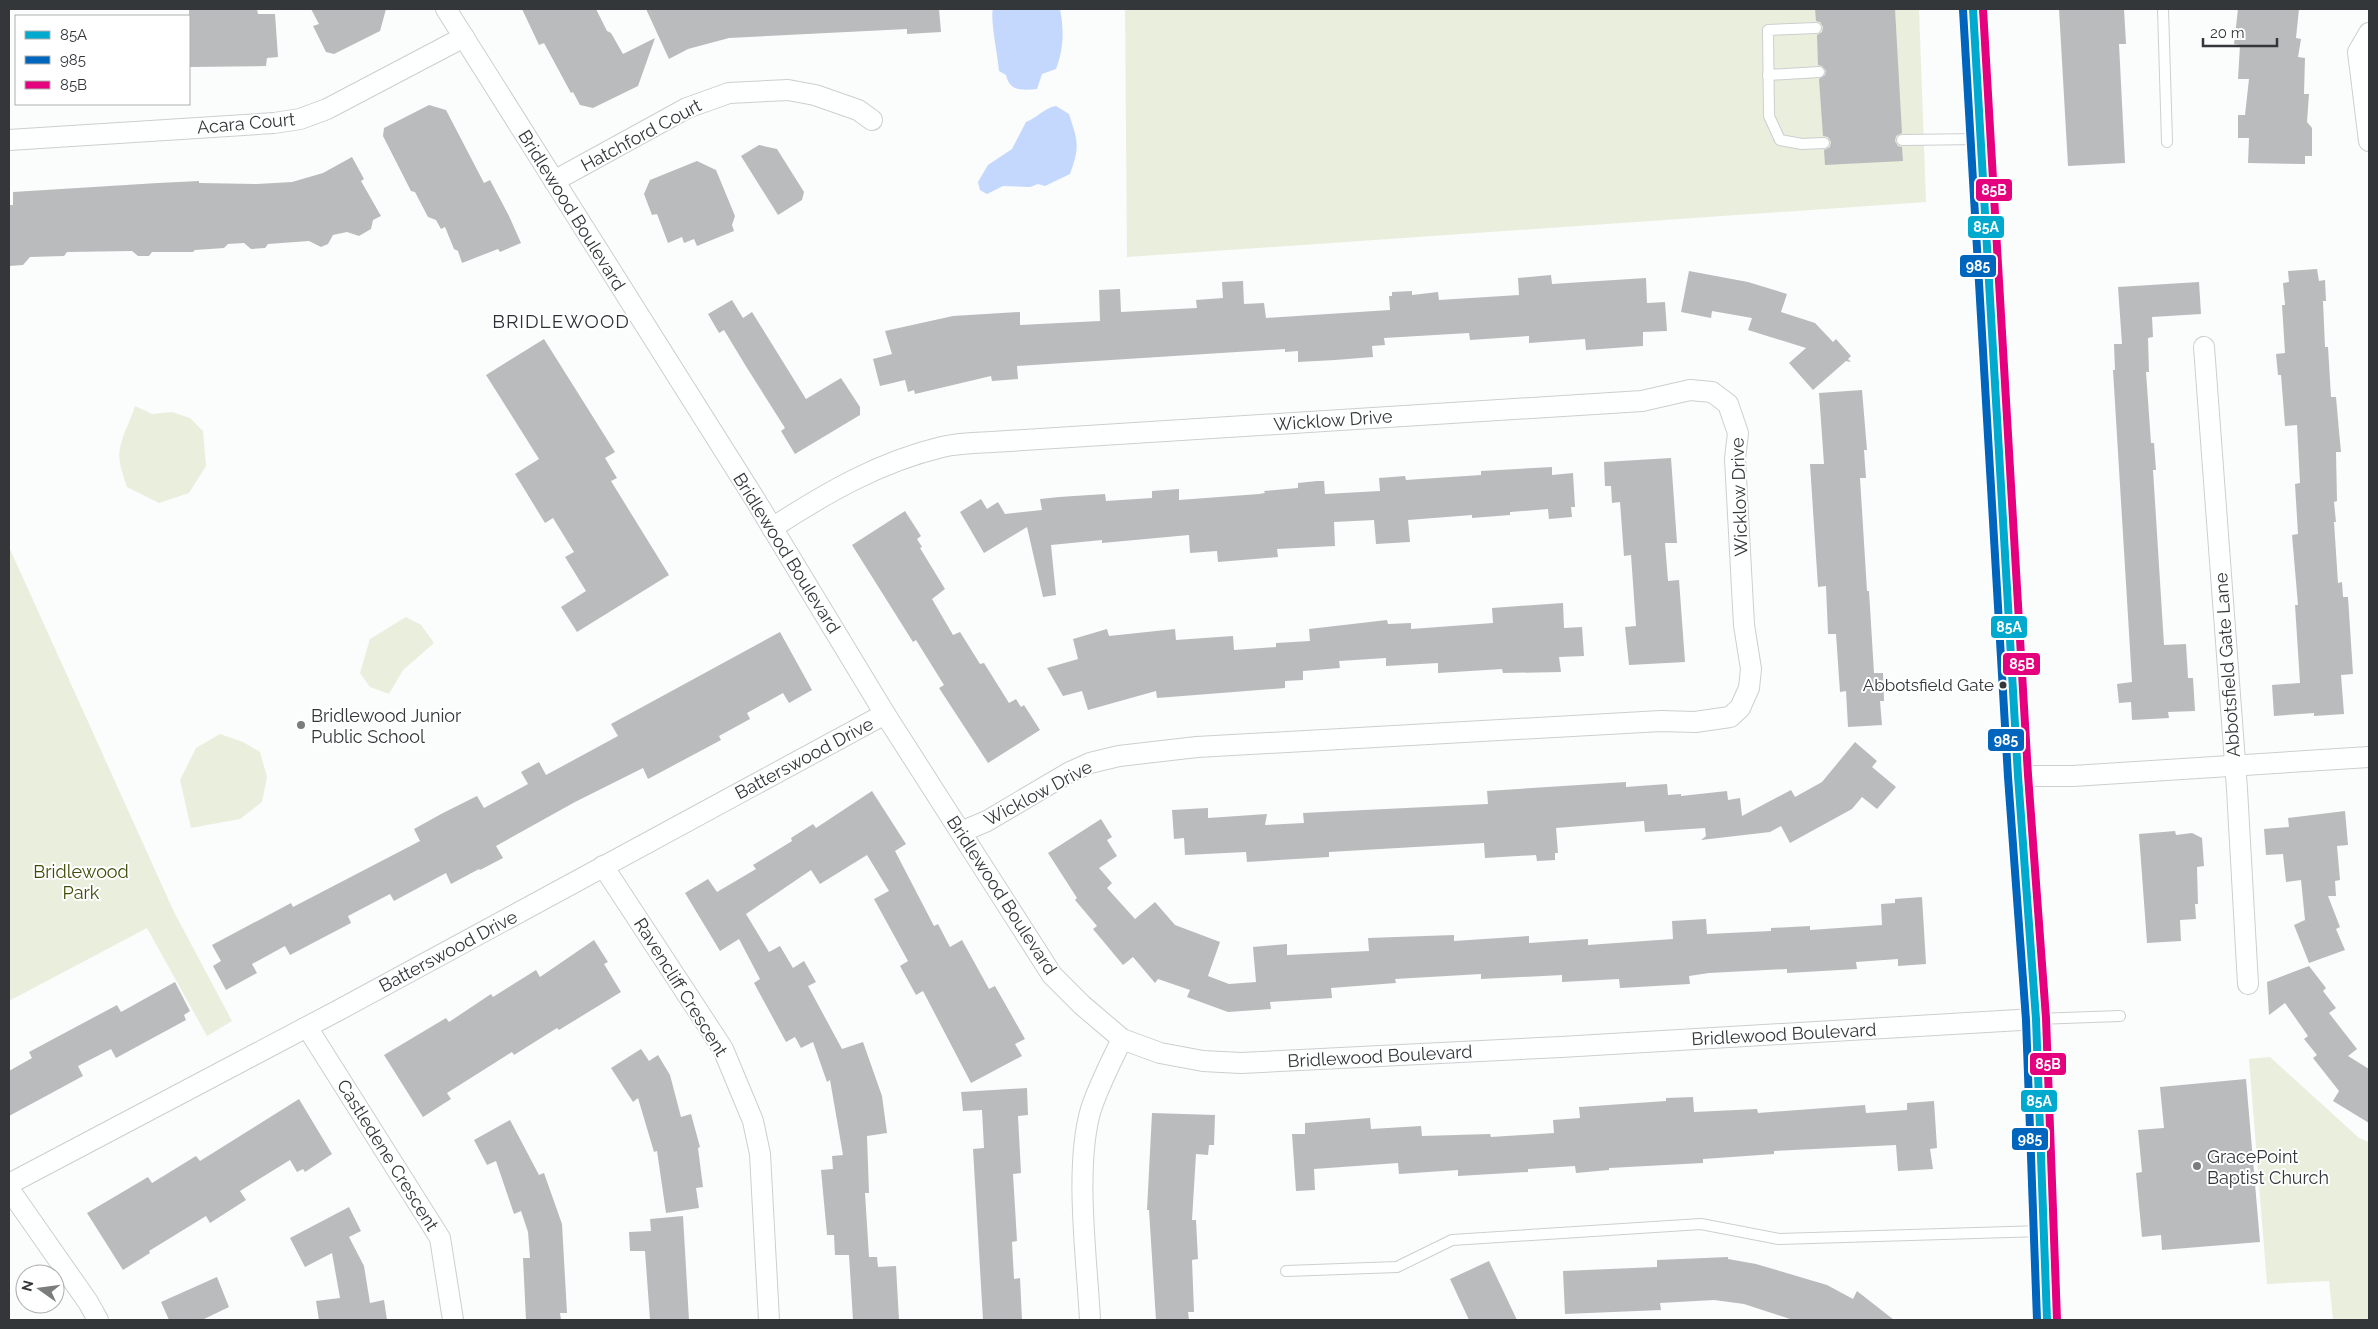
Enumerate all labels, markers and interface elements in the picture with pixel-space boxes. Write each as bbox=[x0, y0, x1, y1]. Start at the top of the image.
legend bbox=[15, 15, 190, 105]
scale bar bbox=[2203, 15, 2277, 47]
text: 20 m bbox=[2210, 24, 2245, 42]
text: 85A bbox=[60, 26, 87, 44]
text: 985 bbox=[60, 51, 86, 69]
text: 85B bbox=[60, 76, 87, 94]
street label: Hatchford Court bbox=[577, 94, 705, 176]
street label: Acara Court bbox=[196, 108, 296, 138]
street label: Bridlewood Boulevard bbox=[514, 126, 630, 294]
line badge: 85B bbox=[1975, 178, 2013, 202]
text: 85B bbox=[1981, 182, 2007, 198]
line badge: 85A bbox=[1967, 215, 2005, 239]
text: 85A bbox=[1973, 219, 1999, 235]
line badge: 985 bbox=[1959, 254, 1997, 278]
text: 985 bbox=[1966, 258, 1990, 274]
district label: BRIDLEWOOD bbox=[492, 310, 630, 332]
street label: Wicklow Drive bbox=[1273, 405, 1394, 435]
street label: Wicklow Drive bbox=[1726, 437, 1752, 557]
street label: Bridlewood Boulevard bbox=[729, 469, 845, 637]
street label: Abbotsfield Gate Lane bbox=[2210, 572, 2244, 758]
line badge: 85A bbox=[1990, 615, 2028, 639]
text: 85A bbox=[1996, 619, 2022, 635]
line badge: 85B bbox=[2002, 652, 2041, 676]
text: 85B bbox=[2009, 656, 2035, 672]
place label: Abbotsfield Gate bbox=[1863, 675, 1994, 695]
marker: Abbotsfield Gate bbox=[1998, 680, 2008, 690]
place label: Bridlewood Junior Public School bbox=[311, 705, 462, 747]
street label: Batterswood Drive bbox=[731, 712, 877, 803]
marker: Bridlewood Junior Public School bbox=[295, 719, 307, 731]
line badge: 985 bbox=[1987, 728, 2025, 752]
text: 985 bbox=[1994, 732, 2018, 748]
street label: Wicklow Drive bbox=[980, 756, 1096, 830]
street label: Bridlewood Boulevard bbox=[943, 812, 1061, 978]
park label: Bridlewood Park bbox=[33, 861, 129, 903]
street label: Batterswood Drive bbox=[375, 905, 521, 996]
street label: Ravencliff Crescent bbox=[630, 914, 732, 1060]
street label: Bridlewood Boulevard bbox=[1691, 1019, 1877, 1049]
street label: Bridlewood Boulevard bbox=[1287, 1041, 1473, 1071]
line badge: 85B bbox=[2029, 1052, 2067, 1076]
text: 85B bbox=[2035, 1056, 2061, 1072]
street label: Castledene Crescent bbox=[333, 1076, 443, 1234]
line badge: 85A bbox=[2020, 1089, 2058, 1113]
text: 85A bbox=[2026, 1093, 2052, 1109]
line badge: 985 bbox=[2011, 1127, 2049, 1151]
text: 985 bbox=[2018, 1131, 2042, 1147]
place label: GracePoint Baptist Church bbox=[2207, 1146, 2329, 1188]
marker: GracePoint Baptist Church bbox=[2191, 1160, 2203, 1172]
north arrow bbox=[15, 1264, 65, 1314]
text: N bbox=[18, 1279, 36, 1293]

